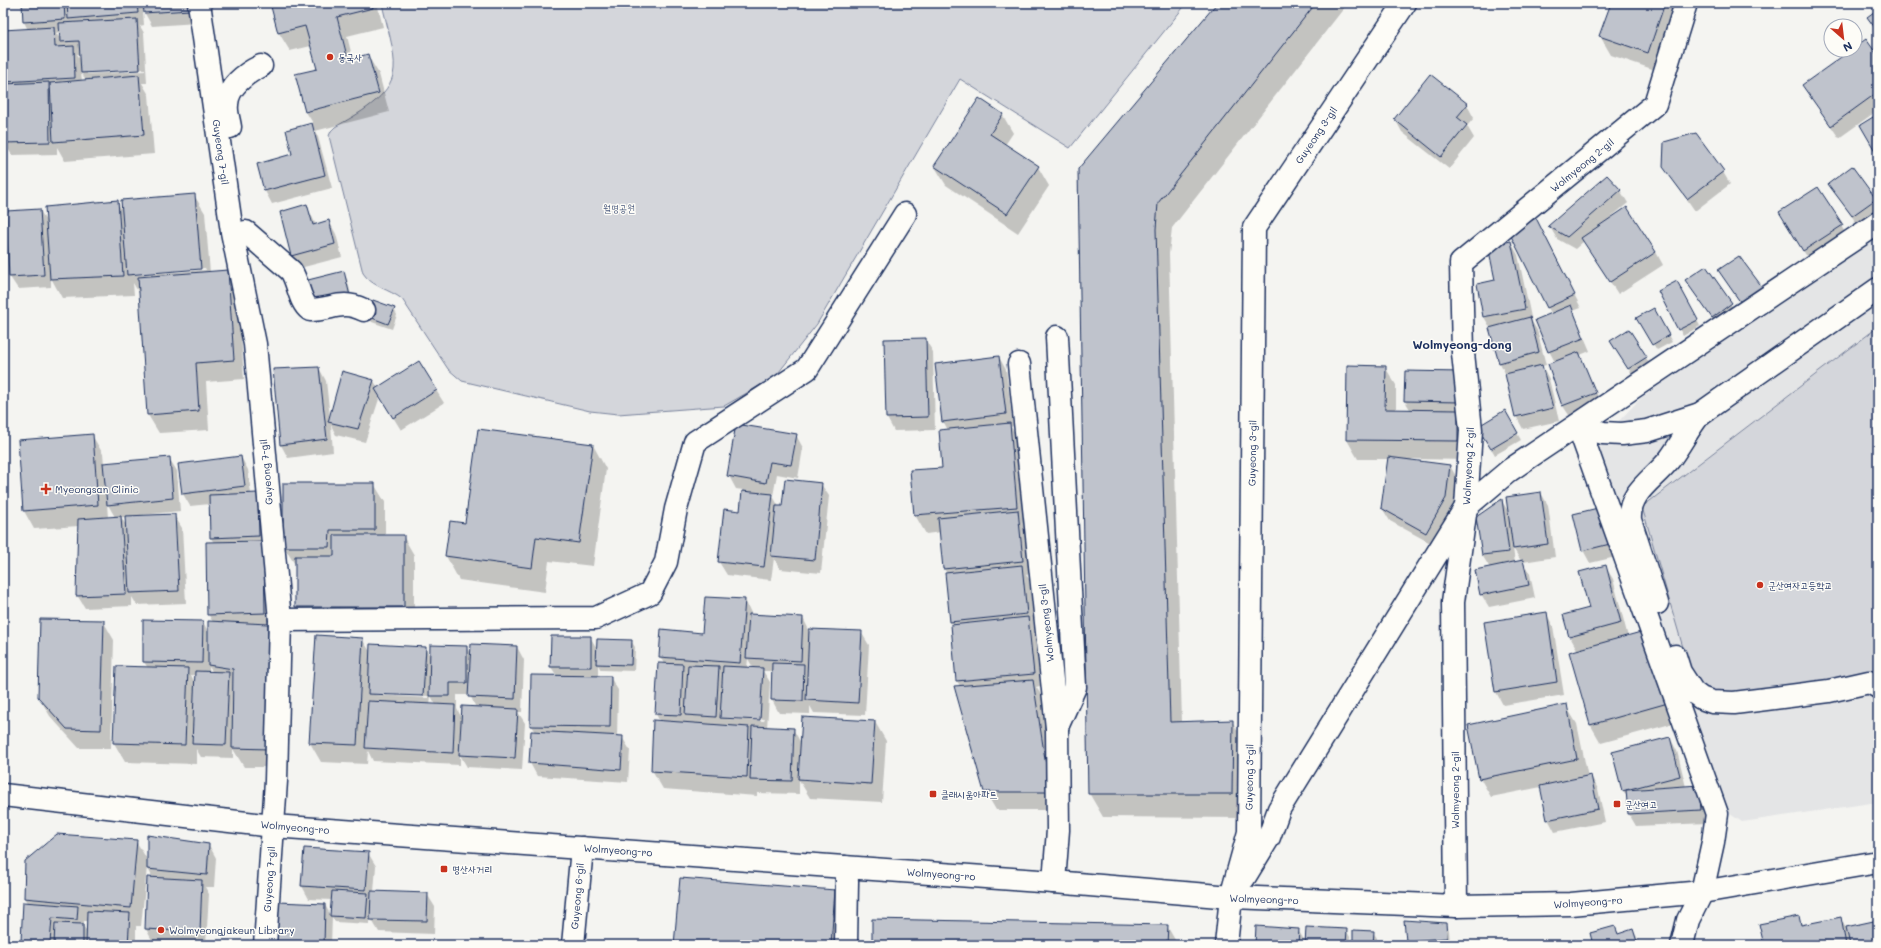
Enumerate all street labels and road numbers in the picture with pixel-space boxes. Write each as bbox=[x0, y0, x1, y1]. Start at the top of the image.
street label: Guyeong 3-gil bbox=[1292, 104, 1340, 166]
street label: Guyeong 7-gil bbox=[209, 118, 233, 186]
street label: Wolmyeong 2-gil bbox=[1547, 135, 1617, 195]
street label: Guyeong 3-gil bbox=[1244, 420, 1260, 486]
street label: Wolmyeong 2-gil bbox=[1459, 427, 1477, 505]
street label: Guyeong 7-gil bbox=[256, 439, 276, 505]
street label: Wolmyeong 3-gil bbox=[1035, 583, 1057, 663]
street label: Guyeong 3-gil bbox=[1241, 744, 1257, 810]
street label: Wolmyeong 2-gil bbox=[1448, 751, 1462, 829]
street label: Wolmyeong-ro bbox=[260, 817, 330, 837]
street label: Wolmyeong-ro bbox=[583, 841, 653, 859]
street label: Guyeong 7-gil bbox=[260, 846, 278, 912]
street label: Guyeong 6-gil bbox=[567, 862, 587, 930]
street label: Wolmyeong-ro bbox=[906, 865, 976, 883]
street label: Wolmyeong-ro bbox=[1229, 891, 1299, 907]
street label: Wolmyeong-ro bbox=[1553, 893, 1623, 911]

